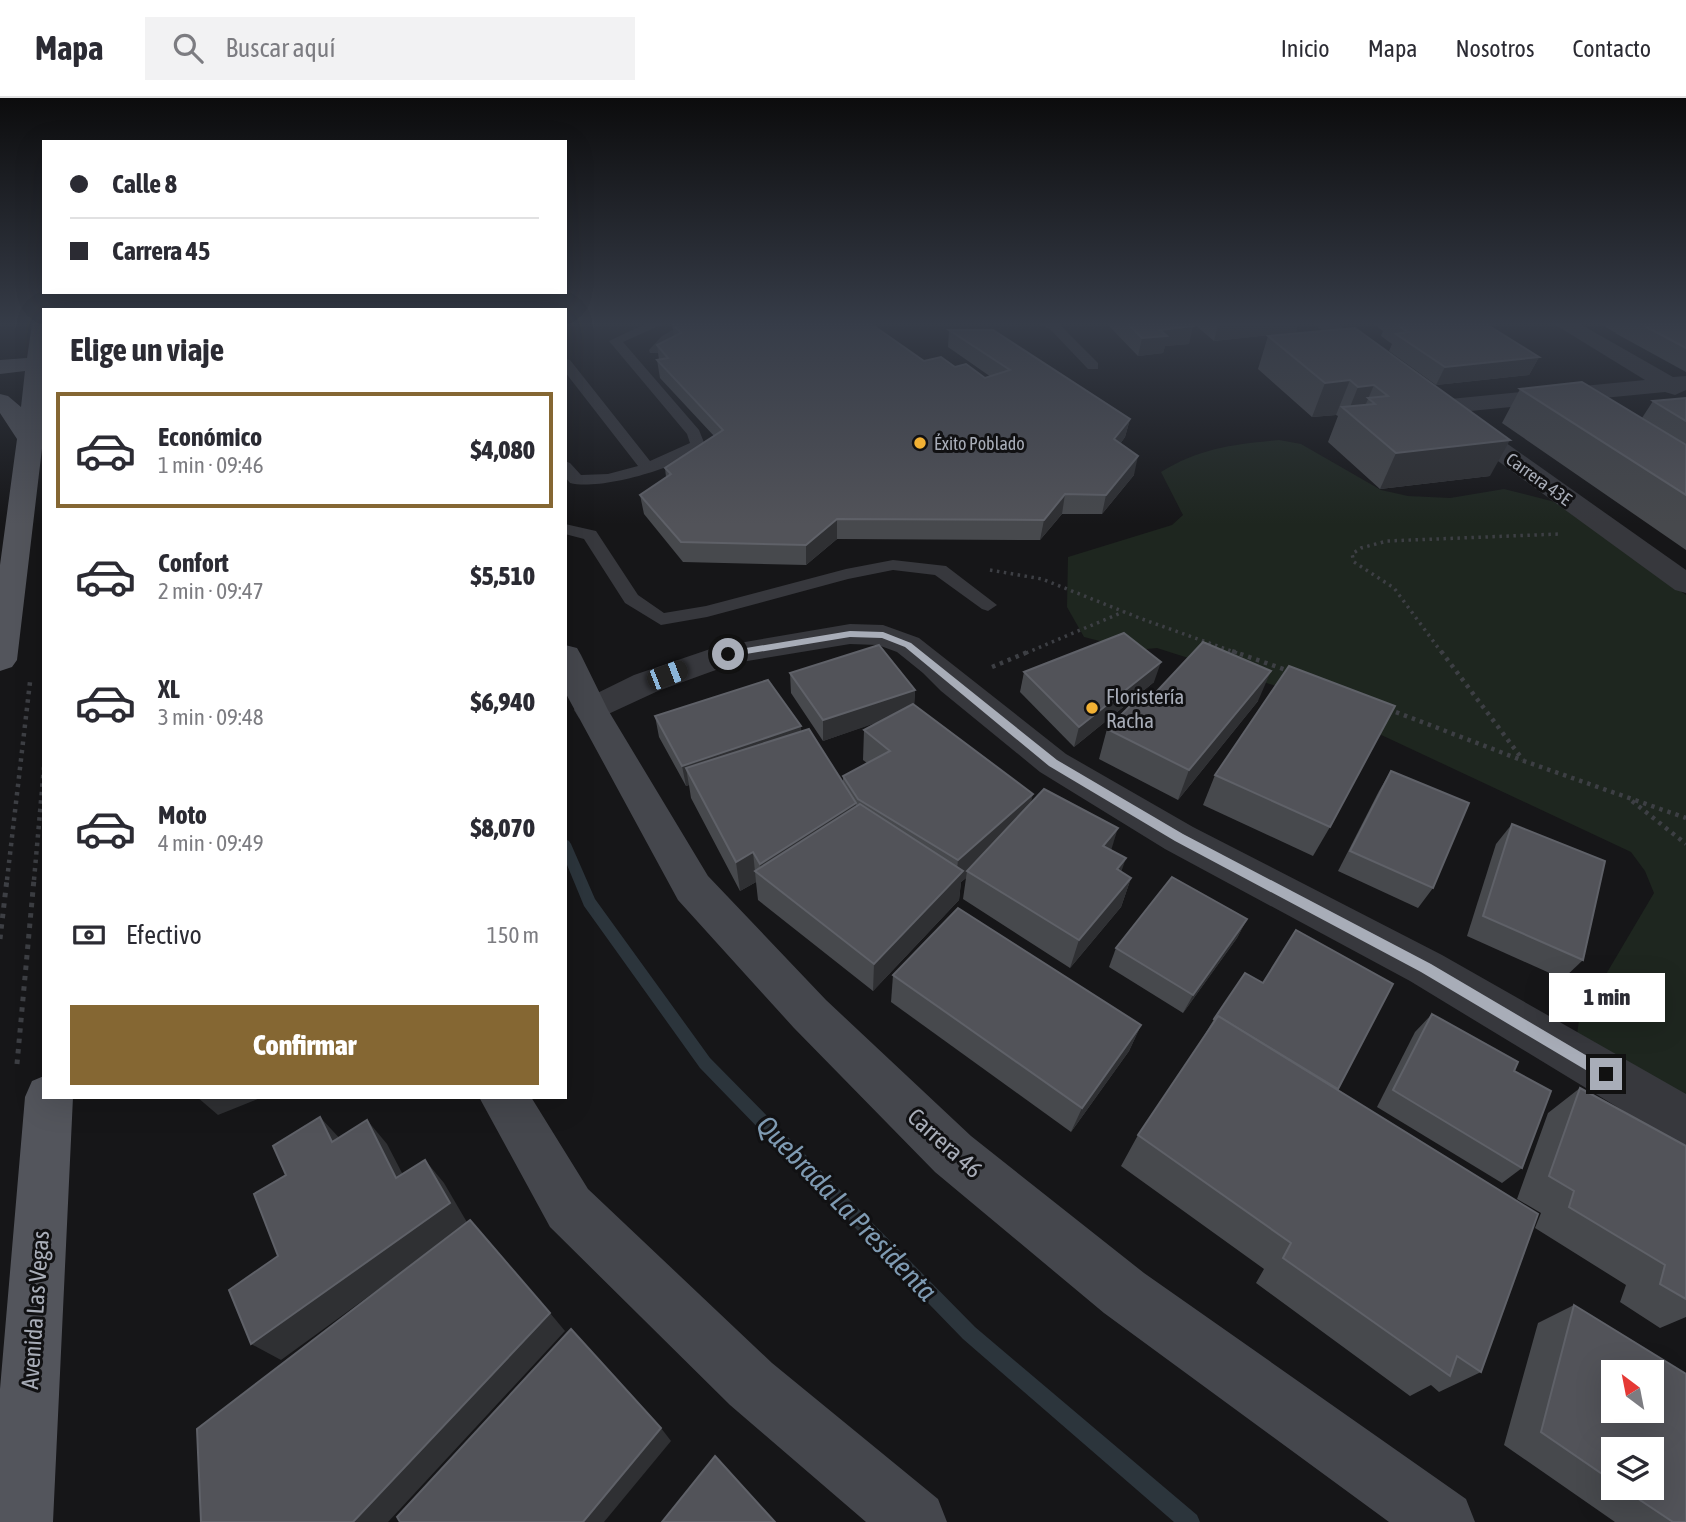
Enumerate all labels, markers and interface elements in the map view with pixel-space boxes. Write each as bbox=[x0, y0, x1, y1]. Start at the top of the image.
search box bbox=[145, 17, 635, 80]
text: Mapa bbox=[35, 29, 103, 67]
icon: search bbox=[169, 29, 207, 67]
text: Buscar aquí bbox=[225, 33, 335, 63]
text: Inicio bbox=[1281, 35, 1330, 62]
text: Mapa bbox=[1368, 35, 1417, 62]
text: Nosotros bbox=[1455, 35, 1534, 62]
text: Contacto bbox=[1572, 35, 1651, 62]
text: Calle 8 bbox=[112, 169, 177, 199]
text: Carrera 45 bbox=[112, 236, 210, 266]
text: Elige un viaje bbox=[70, 331, 224, 368]
icon: car bbox=[74, 419, 137, 482]
text: Económico bbox=[158, 422, 262, 452]
place label: Éxito Poblado bbox=[934, 433, 1025, 454]
text: $4,080 bbox=[471, 435, 535, 465]
marker: Éxito Poblado bbox=[912, 435, 928, 451]
street label: Carrera 43E bbox=[1502, 448, 1576, 510]
text: 1 min · 09:46 bbox=[158, 452, 264, 478]
icon: car bbox=[74, 545, 137, 608]
text: Confort bbox=[158, 548, 229, 578]
text: $5,510 bbox=[471, 561, 535, 591]
text: 2 min · 09:47 bbox=[158, 578, 264, 604]
route start bbox=[712, 638, 744, 670]
car bbox=[644, 658, 691, 692]
icon: car bbox=[74, 671, 137, 734]
text: XL bbox=[158, 674, 180, 704]
place label: Floristería Racha bbox=[1106, 684, 1184, 732]
text: $6,940 bbox=[471, 687, 535, 717]
marker: Floristería Racha bbox=[1084, 700, 1100, 716]
text: 3 min · 09:48 bbox=[158, 704, 264, 730]
icon: car bbox=[74, 797, 137, 860]
text: Moto bbox=[158, 800, 207, 830]
text: $8,070 bbox=[471, 813, 535, 843]
text: 4 min · 09:49 bbox=[158, 830, 264, 856]
icon: cash bbox=[70, 916, 108, 954]
text: Efectivo bbox=[126, 920, 202, 950]
text: 150 m bbox=[487, 922, 539, 948]
callout: 1 min bbox=[1548, 972, 1664, 1021]
text: 1 min bbox=[1584, 984, 1630, 1010]
button: Confirmar bbox=[70, 1005, 539, 1085]
route end bbox=[1590, 1058, 1622, 1090]
street label: Carrera 46 bbox=[902, 1103, 988, 1183]
water label: Quebrada La Presidenta bbox=[751, 1109, 943, 1307]
street label: Avenida Las Vegas bbox=[16, 1230, 54, 1390]
north arrow bbox=[1601, 1360, 1664, 1423]
map controls bbox=[1601, 1360, 1664, 1500]
button: layers bbox=[1601, 1437, 1664, 1500]

